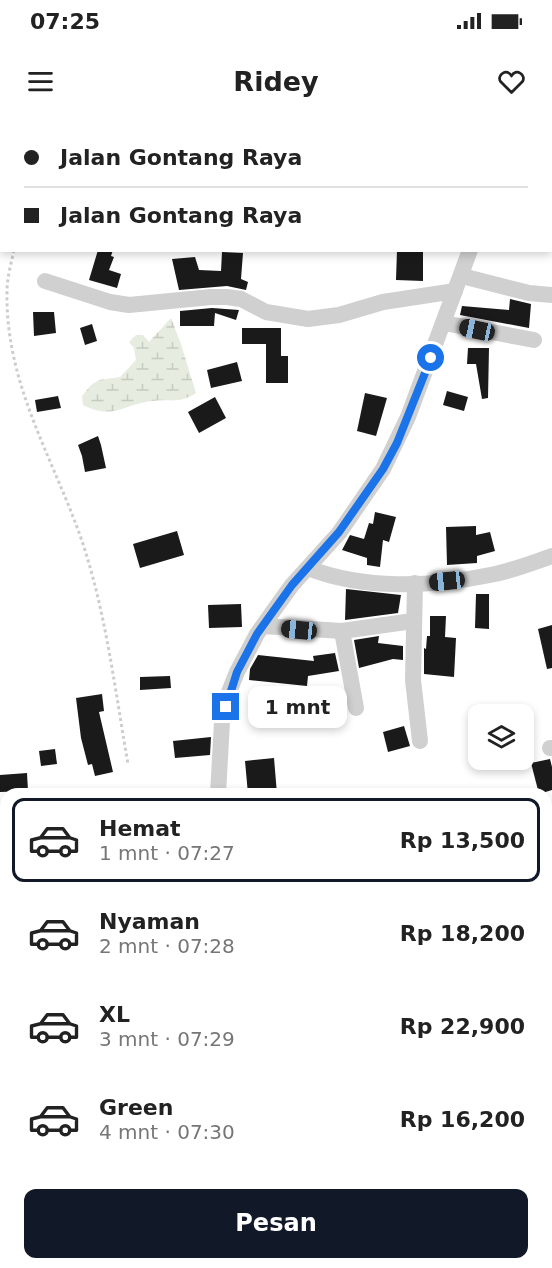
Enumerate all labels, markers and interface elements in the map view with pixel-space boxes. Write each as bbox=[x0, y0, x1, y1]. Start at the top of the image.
text: 07:25 bbox=[30, 9, 100, 34]
icon: menu bbox=[24, 65, 57, 98]
icon: heart bbox=[495, 65, 528, 98]
text: Ridey bbox=[233, 66, 319, 97]
text: Jalan Gontang Raya bbox=[60, 145, 302, 170]
text: Jalan Gontang Raya bbox=[60, 203, 302, 228]
car bbox=[458, 317, 496, 343]
route start bbox=[417, 344, 444, 371]
car bbox=[428, 570, 466, 592]
car bbox=[280, 619, 318, 641]
callout: 1 mnt bbox=[247, 686, 346, 728]
route end bbox=[212, 693, 239, 720]
text: 1 mnt bbox=[265, 695, 330, 719]
map controls bbox=[468, 704, 534, 770]
button: layers bbox=[468, 704, 534, 770]
icon: car bbox=[27, 813, 81, 867]
text: Hemat bbox=[99, 816, 181, 841]
text: Rp 13,500 bbox=[400, 828, 525, 853]
text: 1 mnt · 07:27 bbox=[99, 841, 235, 865]
icon: car bbox=[27, 906, 81, 960]
text: Nyaman bbox=[99, 909, 200, 934]
text: Rp 18,200 bbox=[400, 921, 525, 946]
text: 2 mnt · 07:28 bbox=[99, 934, 235, 958]
icon: car bbox=[27, 999, 81, 1053]
text: XL bbox=[99, 1002, 130, 1027]
text: Rp 22,900 bbox=[400, 1014, 525, 1039]
text: 3 mnt · 07:29 bbox=[99, 1027, 235, 1051]
icon: car bbox=[27, 1092, 81, 1146]
text: Green bbox=[99, 1095, 173, 1120]
text: Rp 16,200 bbox=[400, 1107, 525, 1132]
text: 4 mnt · 07:30 bbox=[99, 1120, 235, 1144]
button: Pesan bbox=[24, 1189, 528, 1258]

